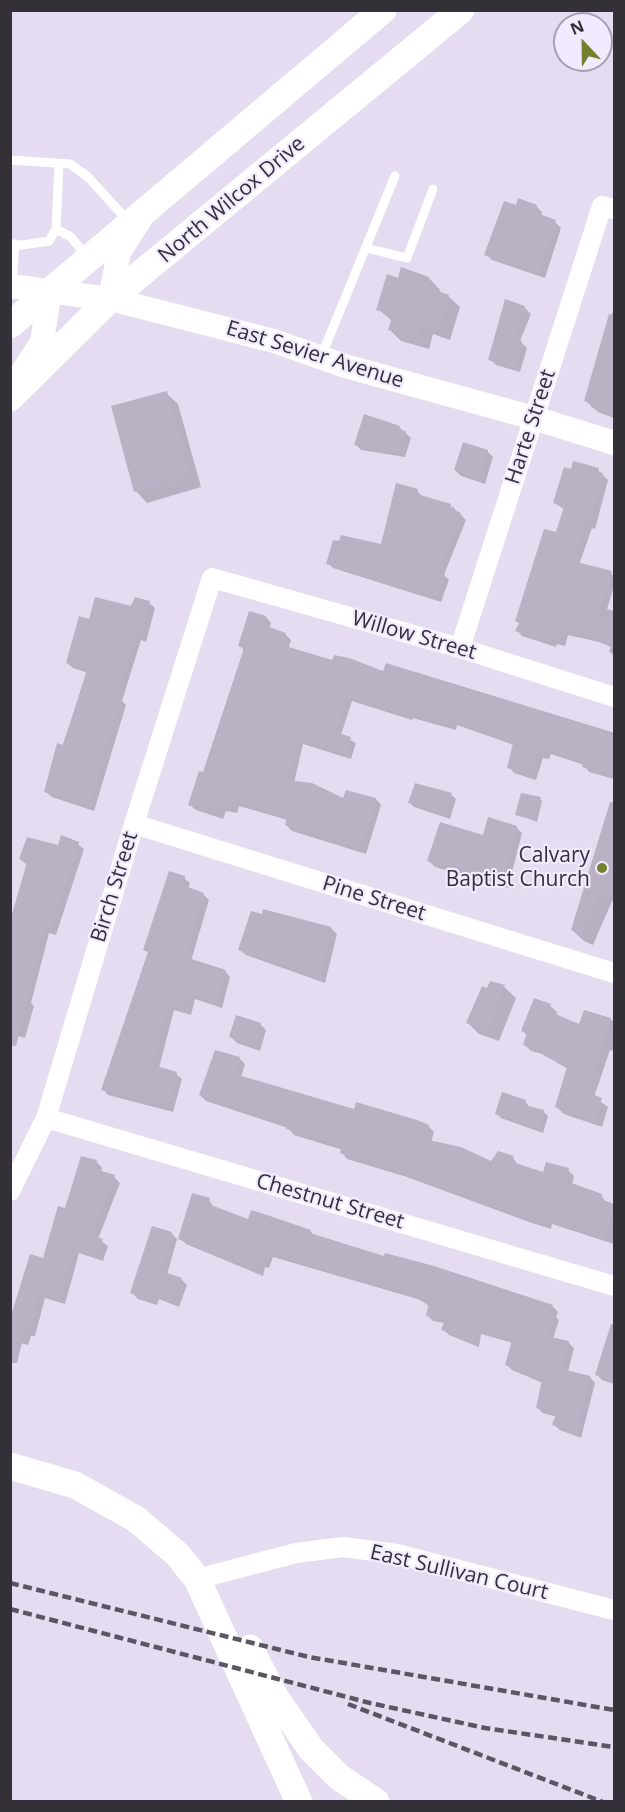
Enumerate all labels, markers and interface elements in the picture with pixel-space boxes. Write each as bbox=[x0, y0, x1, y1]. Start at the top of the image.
north arrow bbox=[553, 12, 613, 72]
text: N bbox=[567, 15, 587, 40]
street label: North Wilcox Drive bbox=[154, 131, 310, 269]
street label: East Sevier Avenue bbox=[223, 316, 407, 394]
street label: Harte Street bbox=[501, 366, 561, 488]
street label: Willow Street bbox=[349, 606, 479, 666]
street label: Birch Street bbox=[86, 829, 144, 945]
place label: Calvary Baptist Church bbox=[446, 843, 590, 893]
marker: Calvary Baptist Church bbox=[595, 861, 609, 875]
street label: Pine Street bbox=[319, 871, 429, 927]
street label: Chestnut Street bbox=[253, 1169, 407, 1235]
street label: East Sullivan Court bbox=[368, 1540, 550, 1606]

